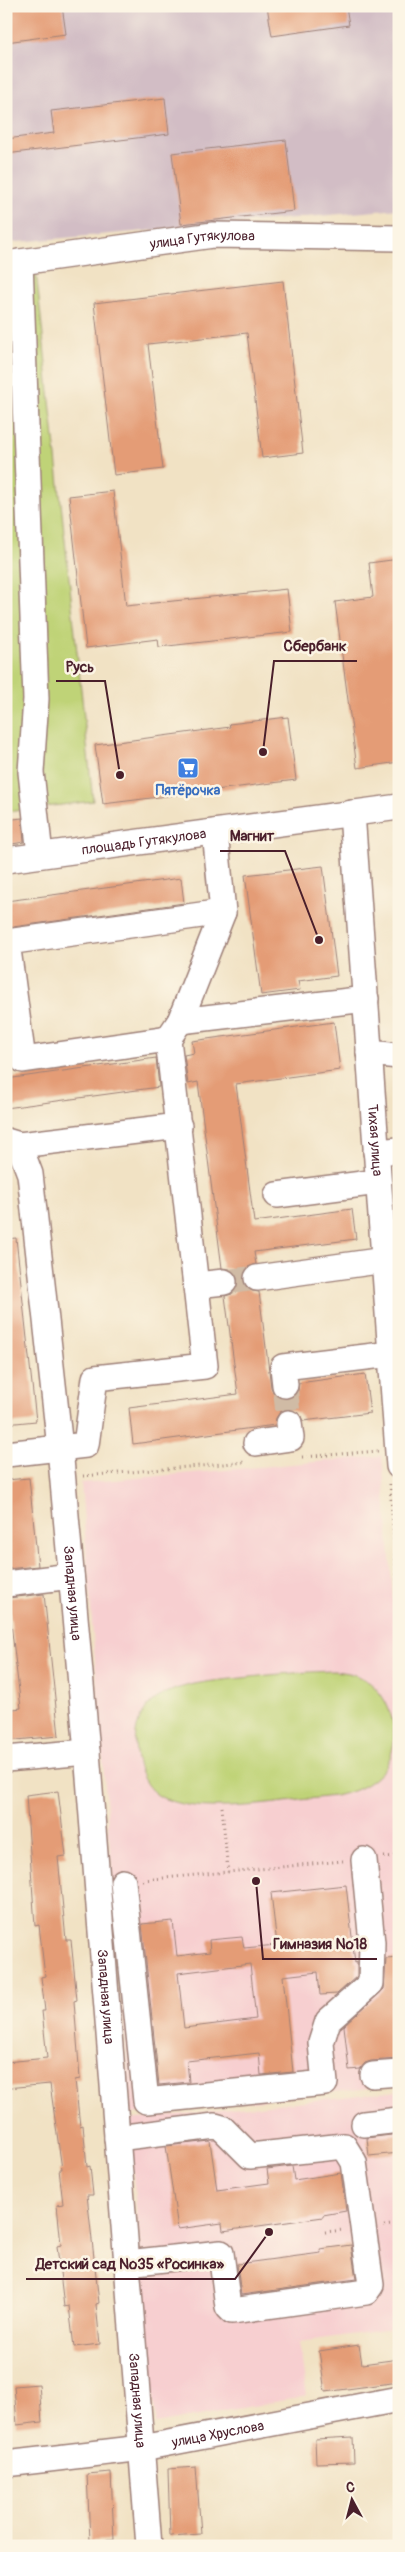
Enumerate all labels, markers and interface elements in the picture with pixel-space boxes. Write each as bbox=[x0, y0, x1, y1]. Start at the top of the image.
street label: улица Гутякулова bbox=[148, 227, 255, 253]
callout: Сбербанк bbox=[274, 631, 357, 661]
text: Сбербанк bbox=[283, 637, 347, 656]
callout: Русь bbox=[56, 651, 105, 681]
text: Русь bbox=[66, 658, 94, 677]
supermarket icon: Пятёрочка bbox=[176, 756, 200, 780]
place label: Пятёрочка bbox=[156, 782, 221, 799]
callout: Магнит bbox=[220, 821, 285, 851]
street label: площадь Гутякулова bbox=[80, 825, 207, 859]
text: Магнит bbox=[230, 827, 275, 846]
street label: Тихая улица bbox=[364, 1104, 386, 1177]
street label: Западная улица bbox=[60, 1545, 85, 1641]
callout: Гимназия №18 bbox=[263, 1929, 377, 1959]
text: Гимназия №18 bbox=[273, 1935, 367, 1954]
street label: Западная улица bbox=[93, 1949, 118, 2045]
callout: Детский сад №35 «Росинка» bbox=[26, 2249, 235, 2279]
text: Детский сад №35 «Росинка» bbox=[35, 2255, 225, 2274]
street label: Западная улица bbox=[125, 2353, 149, 2449]
street label: улица Хруслова bbox=[169, 2417, 265, 2451]
north arrow bbox=[328, 2474, 378, 2524]
text: С bbox=[345, 2479, 356, 2497]

